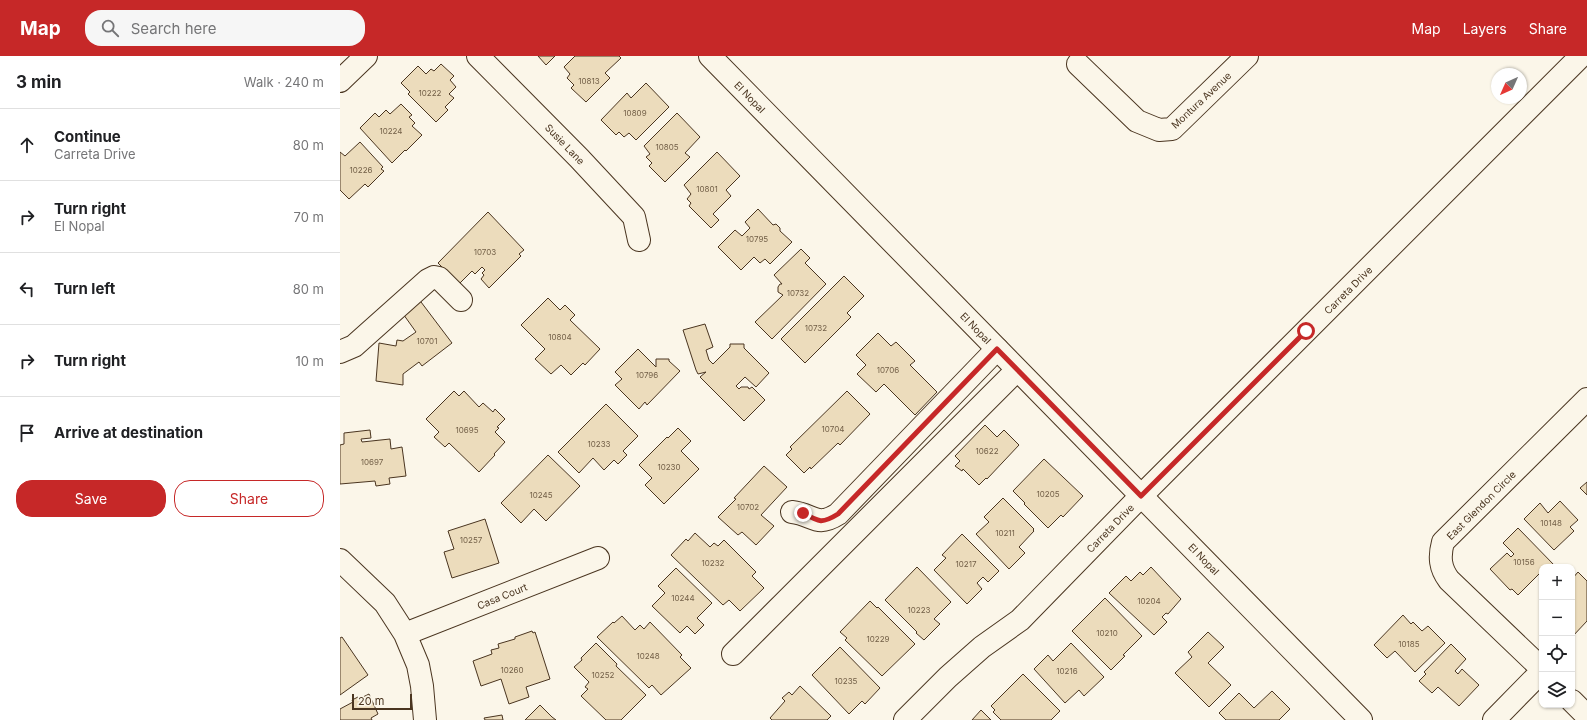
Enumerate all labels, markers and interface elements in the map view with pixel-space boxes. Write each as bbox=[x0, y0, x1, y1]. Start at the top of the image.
search box bbox=[85, 10, 365, 46]
text: Map bbox=[20, 17, 61, 40]
icon: search bbox=[99, 17, 121, 39]
text: Search here bbox=[131, 19, 216, 38]
text: Map bbox=[1412, 20, 1441, 37]
text: Layers bbox=[1463, 20, 1507, 37]
text: Share bbox=[1529, 20, 1567, 37]
north arrow bbox=[1491, 68, 1527, 104]
street label: Montura Avenue bbox=[1169, 69, 1234, 131]
text: 3 min bbox=[16, 72, 62, 92]
text: Walk · 240 m bbox=[244, 74, 324, 90]
house number: 10813 bbox=[578, 76, 600, 86]
street label: El Nopal bbox=[732, 79, 768, 115]
house number: 10222 bbox=[419, 88, 442, 98]
house number: 10809 bbox=[623, 108, 647, 118]
street label: Susie Lane bbox=[543, 121, 587, 167]
house number: 10224 bbox=[379, 126, 403, 136]
text: Continue bbox=[54, 127, 121, 146]
icon: ahead bbox=[16, 134, 38, 156]
text: 80 m bbox=[293, 137, 324, 153]
house number: 10805 bbox=[655, 142, 679, 152]
text: Carreta Drive bbox=[54, 146, 136, 162]
house number: 10226 bbox=[349, 165, 373, 175]
house number: 10801 bbox=[696, 184, 718, 194]
text: Turn right bbox=[54, 199, 126, 218]
icon: right bbox=[16, 206, 38, 228]
text: 70 m bbox=[294, 209, 324, 225]
text: El Nopal bbox=[54, 218, 105, 234]
house number: 10795 bbox=[746, 234, 768, 244]
house number: 10703 bbox=[474, 247, 496, 257]
street label: Carreta Drive bbox=[1322, 263, 1375, 316]
icon: left bbox=[16, 278, 38, 300]
text: Turn left bbox=[54, 279, 115, 298]
text: 80 m bbox=[293, 281, 324, 297]
house number: 10732 bbox=[787, 288, 809, 298]
street label: El Nopal bbox=[958, 310, 994, 346]
route start bbox=[1297, 322, 1315, 340]
house number: 10732 bbox=[805, 323, 827, 333]
house number: 10804 bbox=[548, 332, 572, 342]
house number: 10701 bbox=[417, 336, 437, 346]
icon: right bbox=[16, 350, 38, 372]
text: Turn right bbox=[54, 351, 126, 370]
text: 10 m bbox=[295, 353, 324, 369]
house number: 10706 bbox=[877, 365, 899, 375]
house number: 10796 bbox=[636, 370, 658, 380]
icon: arrive bbox=[16, 422, 38, 444]
text: Arrive at destination bbox=[54, 423, 203, 442]
house number: 10704 bbox=[822, 424, 844, 434]
house number: 10695 bbox=[455, 425, 479, 435]
house number: 10233 bbox=[587, 439, 611, 449]
house number: 10622 bbox=[975, 446, 999, 456]
house number: 10697 bbox=[361, 457, 384, 467]
house number: 10230 bbox=[657, 462, 681, 472]
street label: East Glendon Circle bbox=[1444, 468, 1518, 542]
button: Save bbox=[16, 480, 166, 517]
button: Share bbox=[174, 480, 324, 517]
house number: 10205 bbox=[1036, 489, 1060, 499]
house number: 10245 bbox=[529, 490, 553, 500]
street label: Carreta Drive bbox=[1084, 501, 1136, 555]
house number: 10702 bbox=[737, 502, 759, 512]
route end bbox=[794, 504, 812, 522]
house number: 10148 bbox=[1540, 518, 1562, 528]
house number: 10211 bbox=[995, 528, 1015, 538]
house number: 10257 bbox=[460, 535, 483, 545]
street label: El Nopal bbox=[1186, 541, 1222, 577]
house number: 10156 bbox=[1513, 557, 1535, 567]
house number: 10232 bbox=[702, 558, 725, 568]
house number: 10217 bbox=[956, 559, 977, 569]
map controls bbox=[1539, 564, 1575, 708]
button: + bbox=[1539, 564, 1575, 600]
street label: Casa Court bbox=[475, 580, 530, 611]
house number: 10244 bbox=[671, 593, 695, 603]
house number: 10204 bbox=[1137, 596, 1161, 606]
button: − bbox=[1539, 600, 1575, 636]
house number: 10223 bbox=[908, 605, 931, 615]
house number: 10210 bbox=[1096, 628, 1118, 638]
house number: 10229 bbox=[866, 634, 890, 644]
button: locate bbox=[1539, 636, 1575, 672]
house number: 10185 bbox=[1398, 639, 1420, 649]
house number: 10248 bbox=[636, 651, 660, 661]
house number: 10260 bbox=[500, 665, 524, 675]
house number: 10216 bbox=[1056, 666, 1078, 676]
house number: 10252 bbox=[592, 670, 615, 680]
button: layers bbox=[1539, 672, 1575, 708]
house number: 10235 bbox=[835, 676, 858, 686]
scale bar bbox=[352, 692, 412, 711]
text: 20 m bbox=[358, 694, 384, 708]

